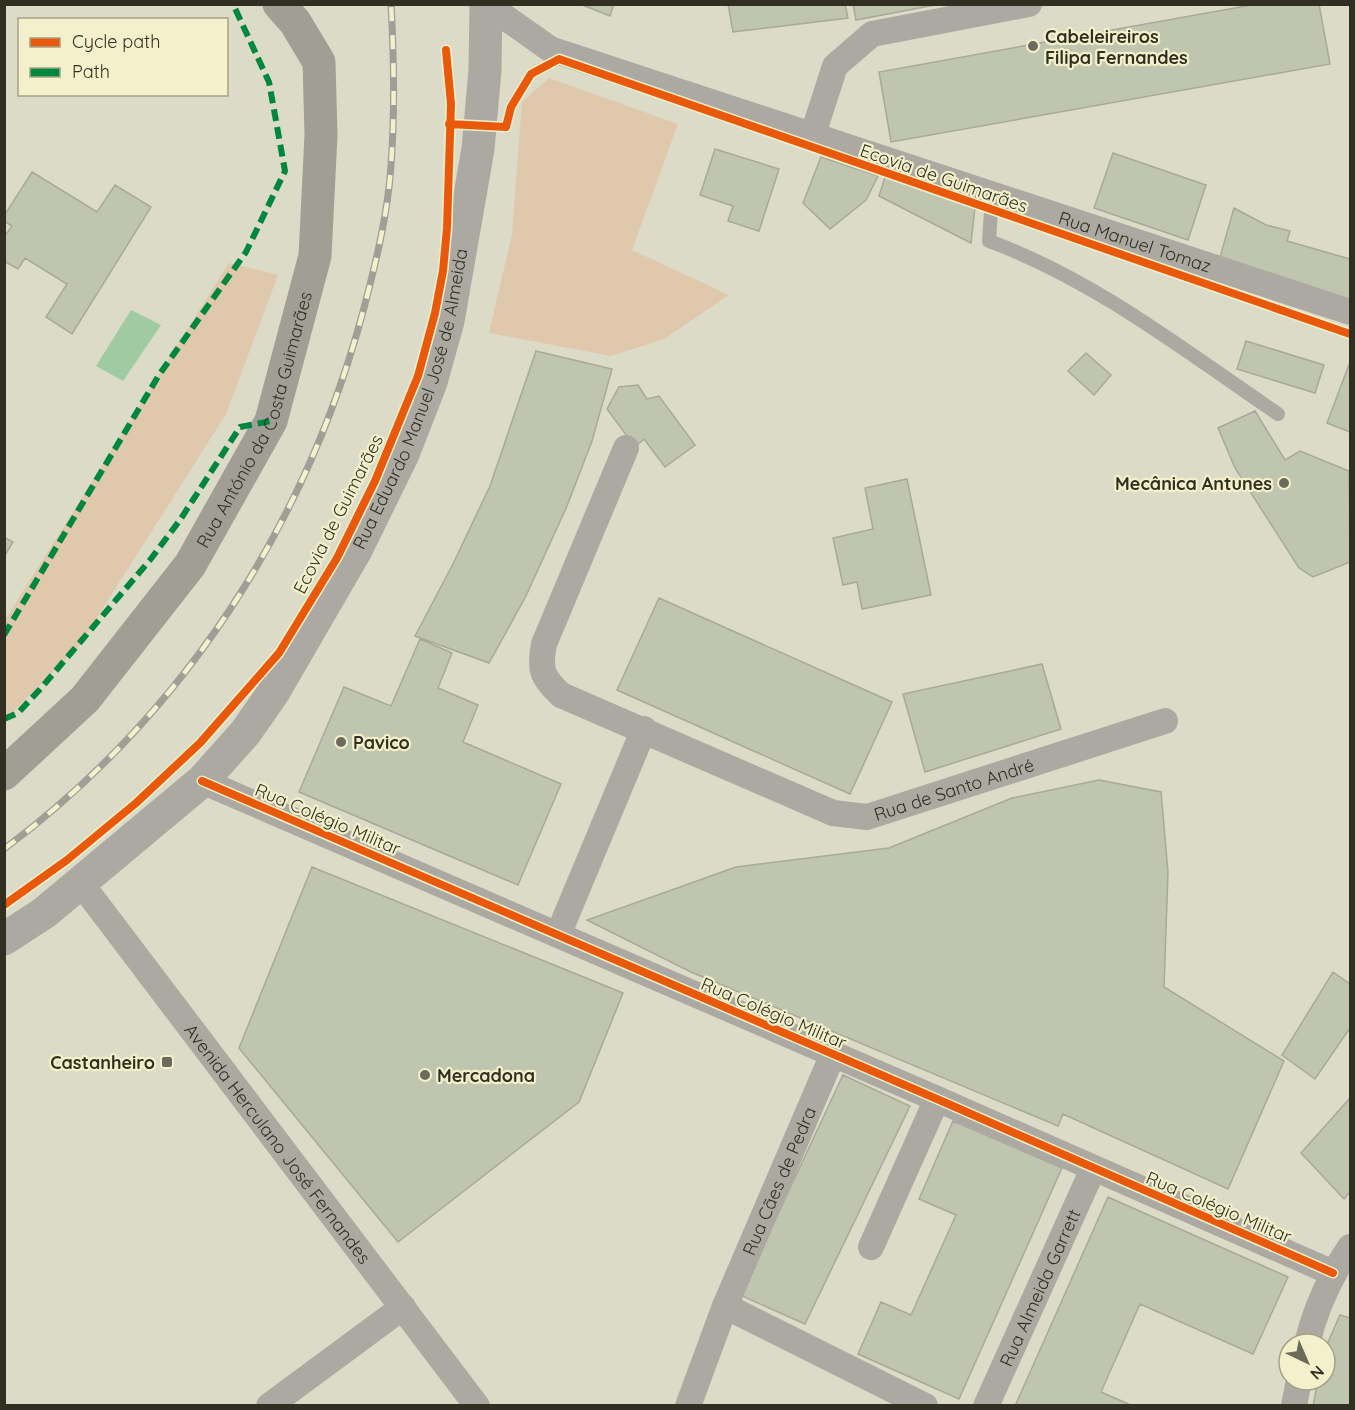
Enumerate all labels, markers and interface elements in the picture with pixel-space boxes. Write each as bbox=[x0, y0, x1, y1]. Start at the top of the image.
legend bbox=[18, 18, 228, 96]
place label: Cabeleireiros Filipa Fernandes bbox=[1045, 25, 1188, 69]
text: Cycle path bbox=[72, 30, 160, 53]
marker: Cabeleireiros Filipa Fernandes bbox=[1026, 39, 1040, 53]
text: Path bbox=[72, 60, 110, 83]
street label: Ecovia de Guimarães bbox=[857, 139, 1031, 217]
street label: Rua Manuel Tomaz bbox=[1056, 206, 1214, 277]
street label: Rua Eduardo Manuel José de Almeida bbox=[347, 247, 472, 553]
street label: Rua António da Costa Guimarães bbox=[191, 289, 317, 552]
street label: Ecovia de Guimarães bbox=[288, 431, 388, 597]
place label: Mecânica Antunes bbox=[1115, 472, 1272, 495]
marker: Mecânica Antunes bbox=[1277, 476, 1291, 490]
place label: Pavico bbox=[353, 731, 410, 754]
marker: Pavico bbox=[334, 735, 348, 749]
street label: Rua de Santo André bbox=[871, 752, 1037, 826]
street label: Rua Colégio Militar bbox=[252, 778, 404, 860]
street label: Rua Colégio Militar bbox=[698, 972, 850, 1054]
street label: Avenida Herculano José Fernandes bbox=[180, 1019, 376, 1268]
place label: Castanheiro bbox=[50, 1051, 155, 1074]
marker: Castanheiro bbox=[160, 1055, 174, 1069]
place label: Mercadona bbox=[437, 1064, 535, 1087]
marker: Mercadona bbox=[418, 1068, 432, 1082]
street label: Rua Cães de Pedra bbox=[737, 1103, 821, 1258]
street label: Rua Colégio Militar bbox=[1143, 1166, 1295, 1248]
street label: Rua Almeida Garrett bbox=[994, 1205, 1085, 1370]
north arrow bbox=[1277, 1332, 1337, 1392]
text: N bbox=[1306, 1362, 1329, 1384]

